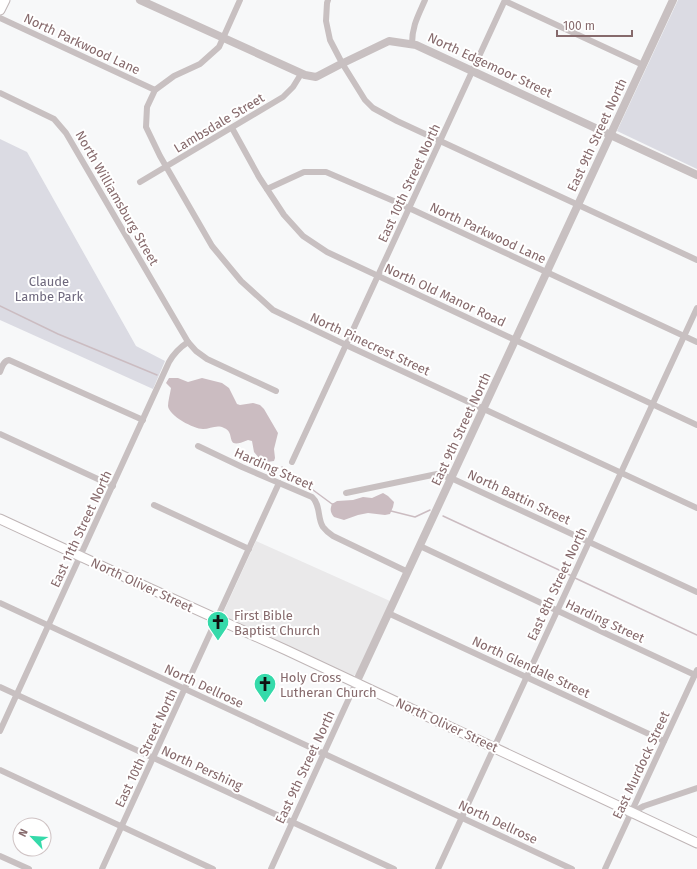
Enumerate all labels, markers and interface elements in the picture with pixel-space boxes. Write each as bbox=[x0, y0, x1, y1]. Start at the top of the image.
street label: North Parkwood Lane bbox=[21, 10, 143, 78]
scale bar bbox=[557, 12, 632, 38]
text: 100 m bbox=[563, 19, 595, 33]
street label: North Edgemoor Street bbox=[425, 30, 555, 101]
street label: East 9th Street North bbox=[564, 76, 630, 194]
street label: Lambsdale Street bbox=[171, 90, 267, 156]
street label: East 10th Street North bbox=[375, 121, 443, 245]
street label: North Williamsburg Street bbox=[72, 128, 162, 268]
street label: North Parkwood Lane bbox=[427, 199, 549, 267]
street label: North Old Manor Road bbox=[382, 260, 508, 330]
park label: Claude Lambe Park bbox=[15, 274, 84, 304]
street label: North Pinecrest Street bbox=[308, 310, 433, 379]
street label: East 9th Street North bbox=[428, 370, 494, 488]
street label: Harding Street bbox=[232, 445, 316, 493]
street label: North Battin Street bbox=[465, 467, 573, 528]
street label: East 11th Street North bbox=[47, 468, 115, 590]
street label: East 8th Street North bbox=[524, 525, 590, 643]
street label: North Oliver Street bbox=[89, 555, 196, 615]
street label: Harding Street bbox=[563, 596, 647, 646]
place label: First Bible Baptist Church bbox=[234, 608, 320, 638]
church icon: First Bible Baptist Church bbox=[205, 609, 231, 642]
street label: North Glendale Street bbox=[470, 633, 593, 701]
street label: North Dellrose bbox=[162, 661, 246, 711]
place label: Holy Cross Lutheran Church bbox=[280, 670, 377, 700]
church icon: Holy Cross Lutheran Church bbox=[252, 671, 278, 704]
street label: East 10th Street North bbox=[112, 686, 180, 810]
street label: North Oliver Street bbox=[394, 695, 501, 755]
street label: East 9th Street North bbox=[272, 708, 338, 826]
street label: East Murdock Street bbox=[609, 708, 673, 821]
street label: North Pershing bbox=[159, 743, 245, 794]
street label: North Dellrose bbox=[456, 797, 540, 847]
north arrow bbox=[12, 817, 52, 857]
text: N bbox=[16, 827, 31, 839]

